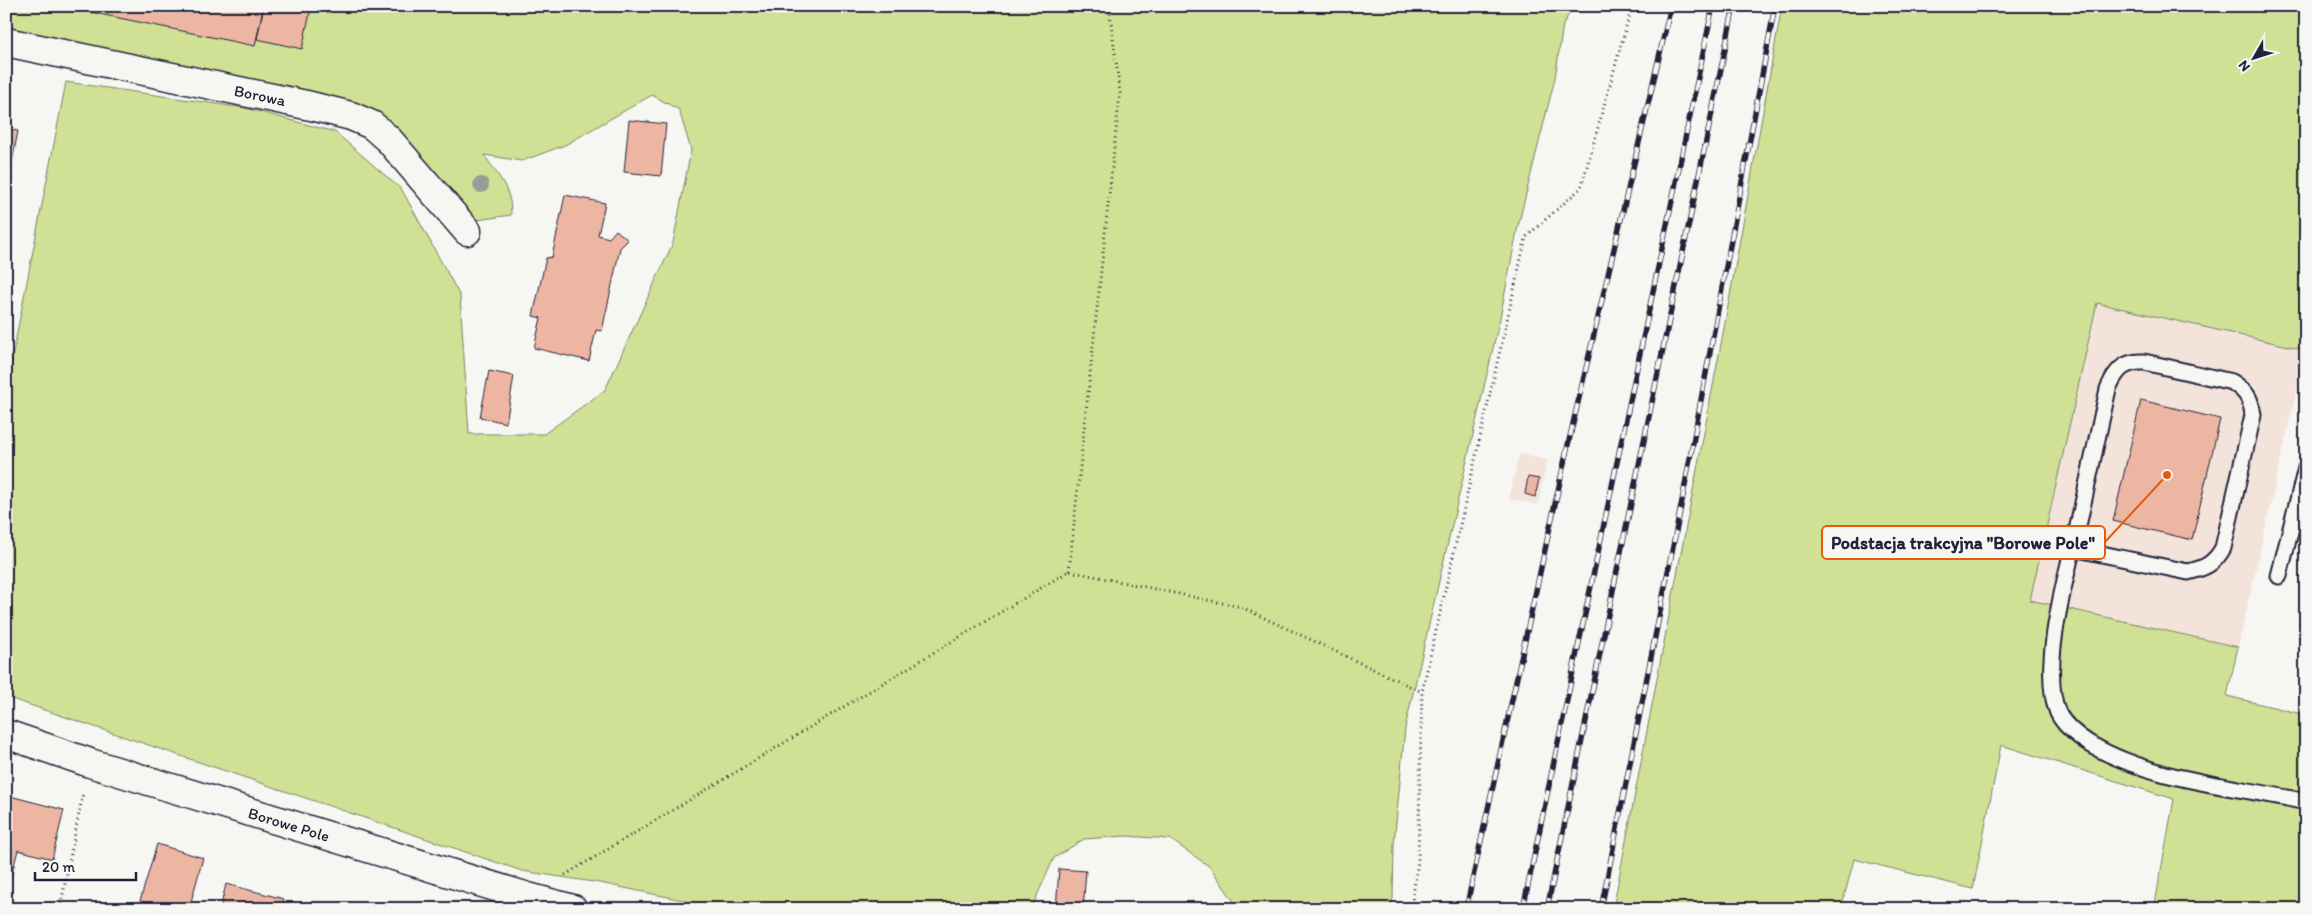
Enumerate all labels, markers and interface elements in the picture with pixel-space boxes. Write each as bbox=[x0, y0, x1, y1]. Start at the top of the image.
north arrow bbox=[2230, 32, 2280, 82]
text: N bbox=[2235, 57, 2254, 75]
street label: Borowa bbox=[232, 81, 288, 110]
callout: Podstacja trakcyjna "Borowe Pole" bbox=[1822, 526, 2105, 559]
text: Podstacja trakcyjna "Borowe Pole" bbox=[1831, 532, 2095, 554]
street label: Borowe Pole bbox=[246, 803, 332, 846]
scale bar bbox=[35, 850, 136, 882]
text: 20 m bbox=[42, 858, 76, 876]

